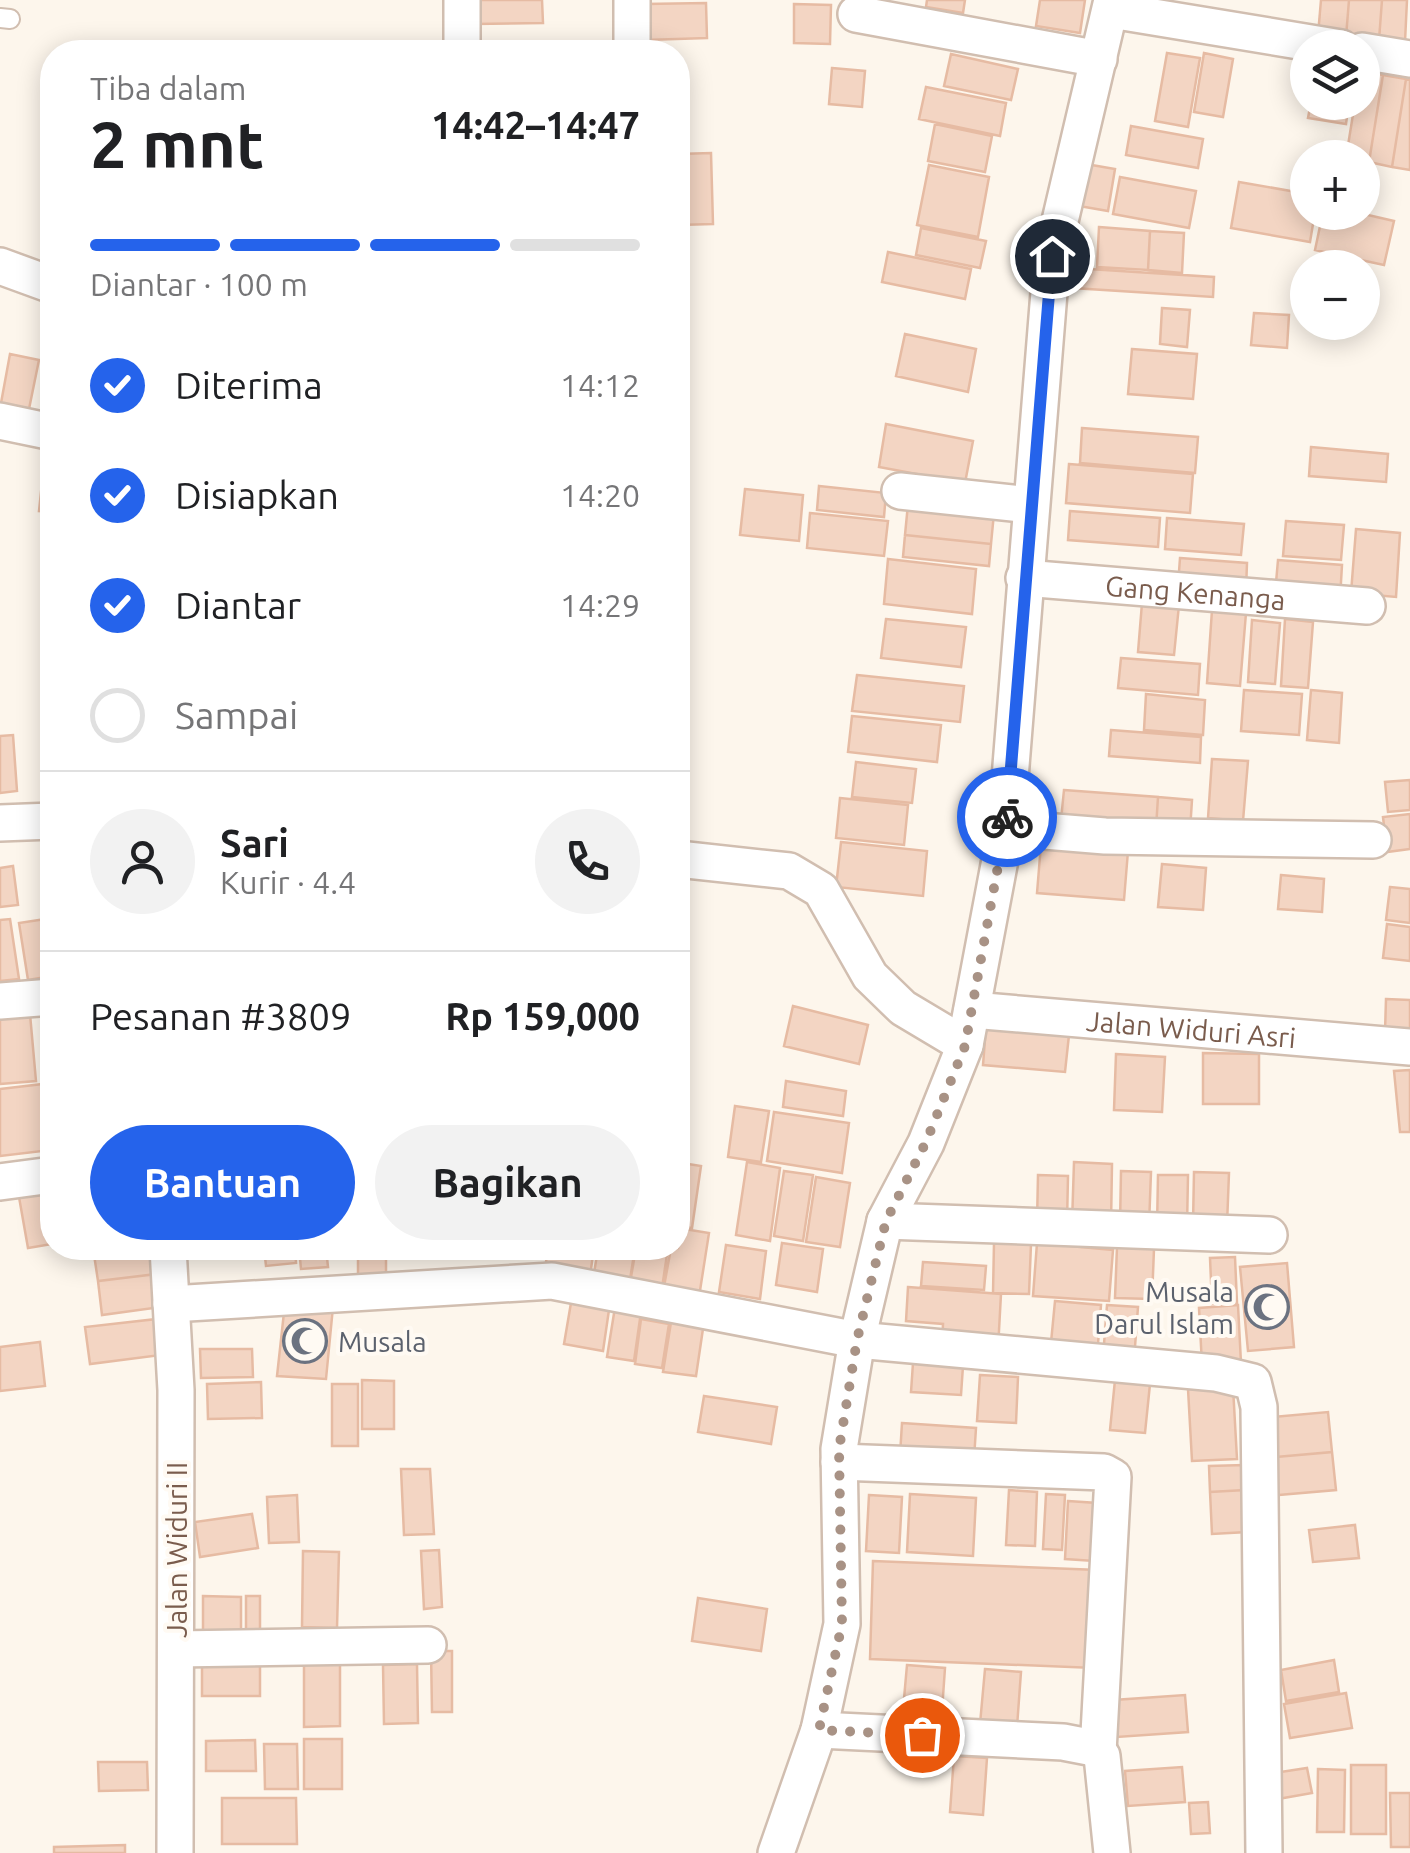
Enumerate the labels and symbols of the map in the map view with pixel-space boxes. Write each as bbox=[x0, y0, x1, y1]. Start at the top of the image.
pin bbox=[1010, 214, 1095, 299]
street label: Gang Kenanga bbox=[1104, 569, 1287, 615]
courier bbox=[957, 767, 1057, 867]
street label: Jalan Widuri Asri bbox=[1085, 1004, 1297, 1053]
place label: Musala Darul Islam bbox=[1094, 1276, 1234, 1339]
mosque icon: Musala Darul Islam bbox=[1244, 1284, 1290, 1330]
mosque icon: Musala bbox=[282, 1318, 328, 1364]
place label: Musala bbox=[338, 1326, 427, 1357]
street label: Jalan Widuri II bbox=[161, 1462, 192, 1638]
pin bbox=[880, 1693, 965, 1778]

